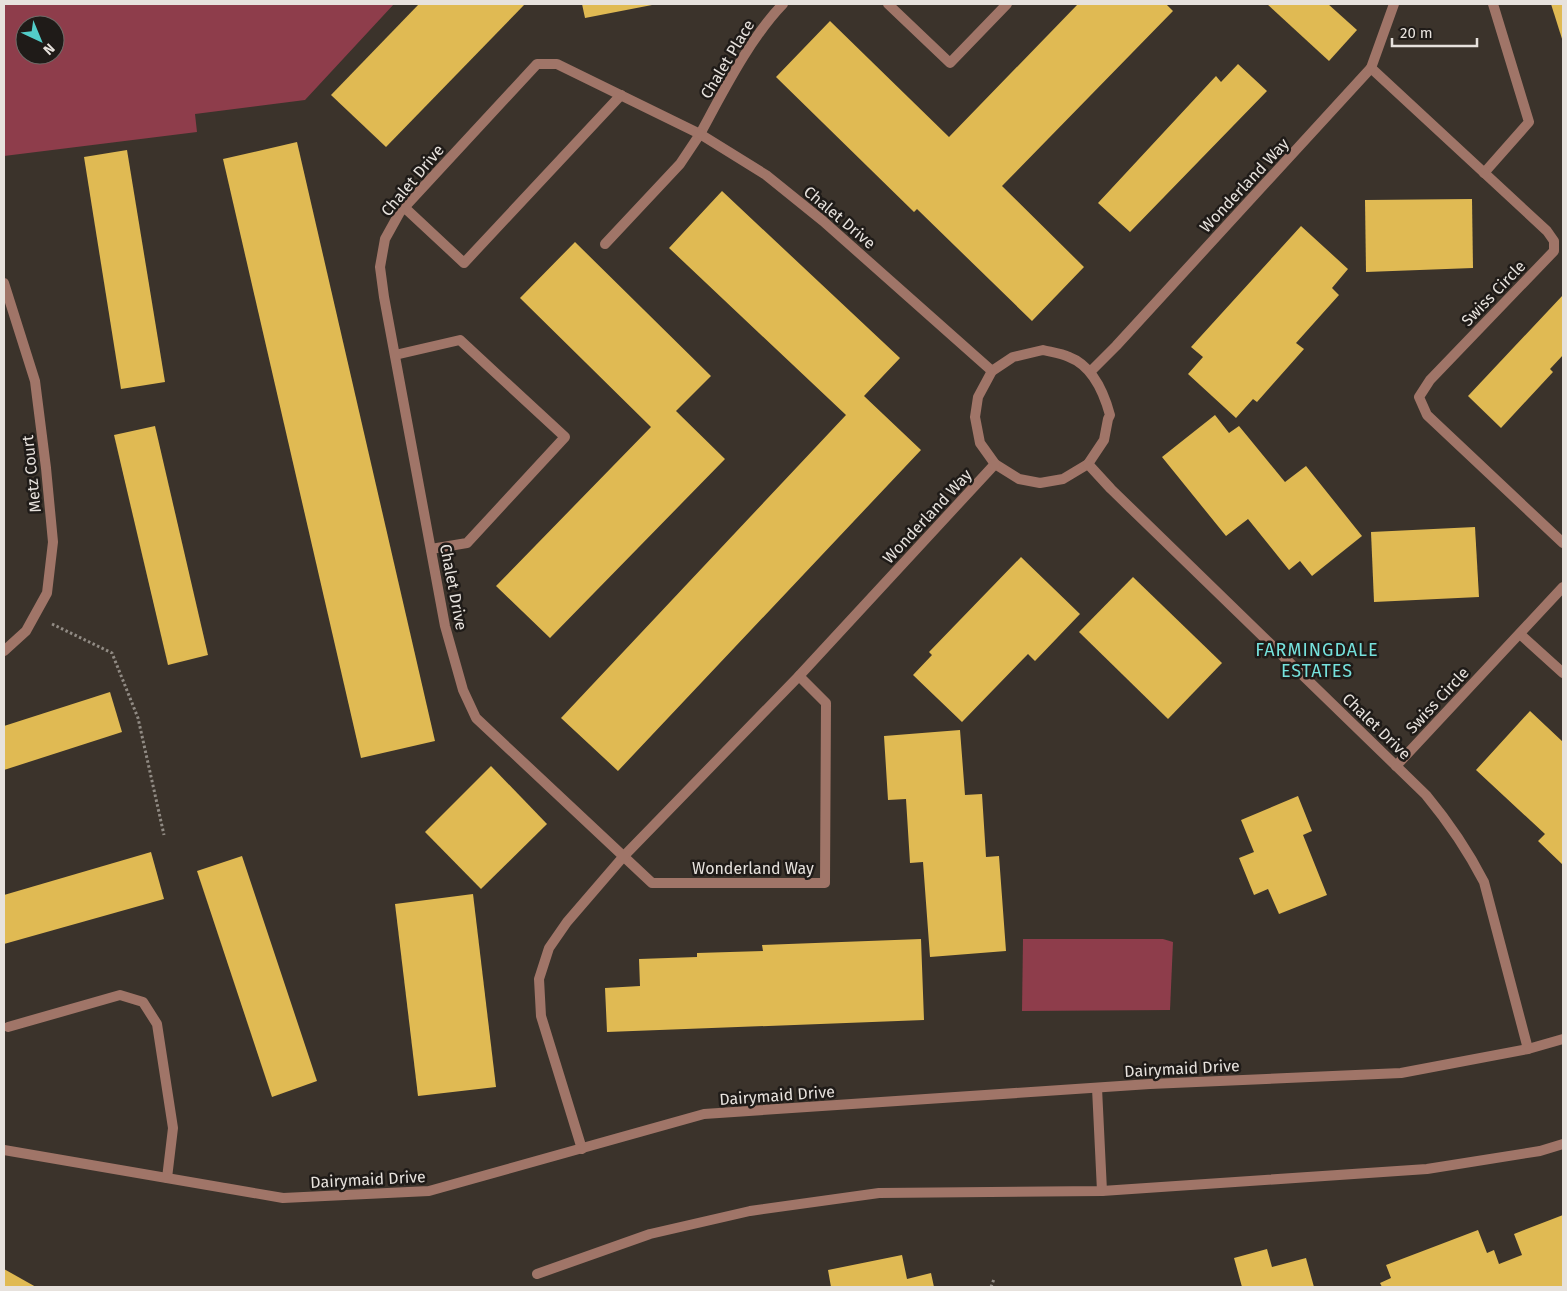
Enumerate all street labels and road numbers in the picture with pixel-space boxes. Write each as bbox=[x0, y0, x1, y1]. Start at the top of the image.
street label: Chalet Place bbox=[696, 16, 758, 102]
street label: Wonderland Way bbox=[1196, 134, 1293, 236]
street label: Chalet Drive bbox=[377, 141, 448, 220]
street label: Chalet Drive bbox=[800, 182, 879, 253]
street label: Swiss Circle bbox=[1457, 257, 1529, 330]
street label: Metz Court bbox=[18, 434, 45, 513]
street label: Wonderland Way bbox=[879, 465, 976, 567]
street label: Chalet Drive bbox=[436, 542, 471, 632]
street label: Swiss Circle bbox=[1402, 663, 1473, 737]
street label: Chalet Drive bbox=[1339, 689, 1415, 764]
street label: Wonderland Way bbox=[692, 859, 814, 878]
street label: Dairymaid Drive bbox=[1124, 1056, 1240, 1081]
street label: Dairymaid Drive bbox=[719, 1082, 835, 1109]
street label: Dairymaid Drive bbox=[310, 1167, 426, 1192]

